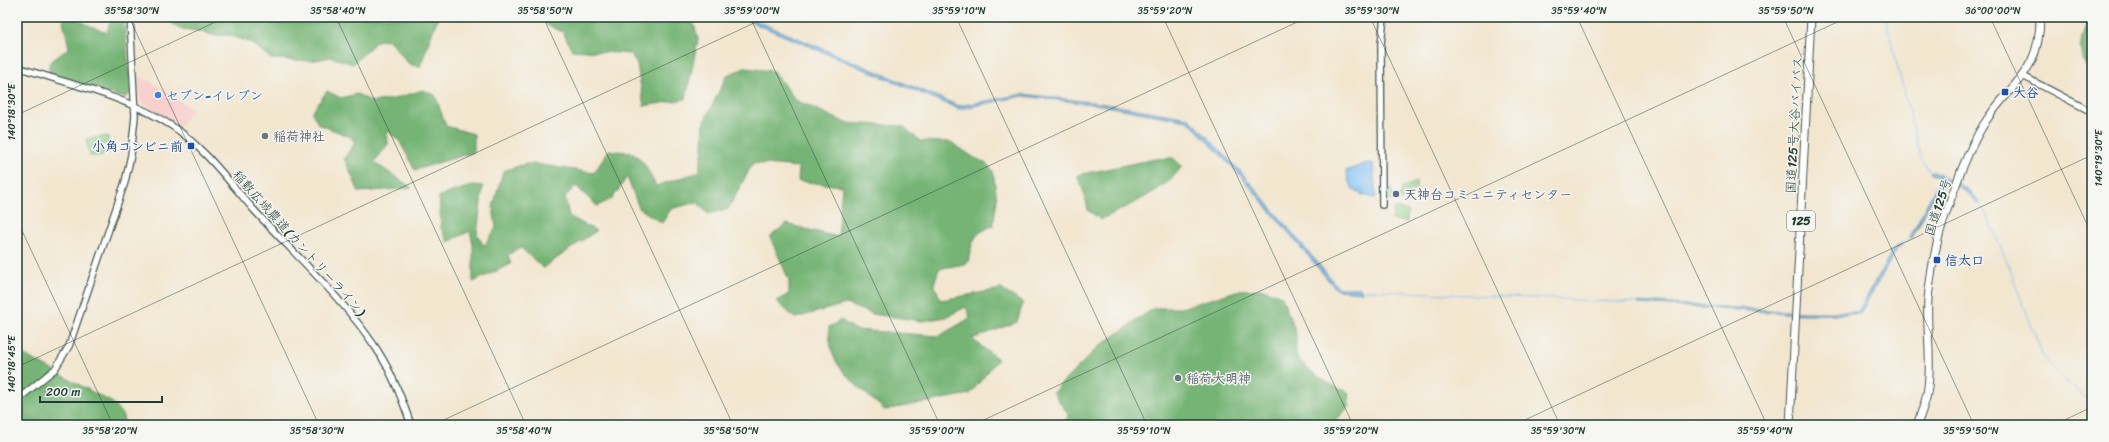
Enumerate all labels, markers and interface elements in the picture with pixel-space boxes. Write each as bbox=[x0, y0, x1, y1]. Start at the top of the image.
text: 35°58'30"N bbox=[105, 2, 159, 20]
text: 35°58'40"N bbox=[310, 2, 366, 20]
text: 35°58'50"N bbox=[517, 2, 573, 20]
text: 35°59'00"N bbox=[724, 2, 780, 20]
text: 35°59'10"N bbox=[932, 2, 986, 20]
text: 35°59'20"N bbox=[1137, 2, 1193, 20]
text: 35°59'30"N bbox=[1345, 2, 1399, 20]
text: 35°59'40"N bbox=[1551, 2, 1607, 20]
text: 35°59'50"N bbox=[1758, 2, 1814, 20]
text: 36°00'00"N bbox=[1965, 2, 2021, 20]
street label: 国道125号大谷バイパス bbox=[1779, 56, 1809, 194]
place label: 大谷 bbox=[2013, 81, 2039, 104]
text: 140°18'30"E bbox=[3, 82, 21, 140]
place label: セブン-イレブン bbox=[166, 84, 263, 107]
marker: 大谷 bbox=[2000, 87, 2010, 97]
marker: セブン-イレブン bbox=[153, 90, 163, 100]
place label: 稲荷神社 bbox=[273, 125, 325, 148]
text: 140°19'30"E bbox=[2090, 128, 2108, 186]
marker: 稲荷神社 bbox=[260, 131, 270, 141]
place label: 小角コンビニ前 bbox=[92, 135, 183, 158]
marker: 小角コンビニ前 bbox=[186, 141, 196, 151]
street label: 稲敷広域農道(カントリーライン) bbox=[227, 164, 372, 323]
street label: 国道125号 bbox=[1918, 175, 1958, 239]
place label: 天神台コミュニティセンター bbox=[1404, 183, 1572, 206]
marker: 天神台コミュニティセンター bbox=[1391, 189, 1401, 199]
road number: 125 bbox=[1787, 211, 1815, 231]
place label: 信太口 bbox=[1945, 249, 1984, 272]
marker: 信太口 bbox=[1932, 255, 1942, 265]
text: 140°18'45"E bbox=[3, 334, 21, 393]
place label: 稲荷大明神 bbox=[1186, 367, 1251, 390]
marker: 稲荷大明神 bbox=[1173, 373, 1183, 383]
scale bar bbox=[40, 378, 162, 404]
text: 200 m bbox=[46, 381, 80, 403]
text: 35°58'20"N bbox=[83, 422, 138, 440]
text: 35°58'30"N bbox=[290, 422, 344, 440]
text: 35°58'40"N bbox=[496, 422, 552, 440]
text: 35°58'50"N bbox=[703, 422, 759, 440]
text: 35°59'00"N bbox=[909, 422, 965, 440]
text: 35°59'10"N bbox=[1117, 422, 1171, 440]
text: 35°59'20"N bbox=[1323, 422, 1379, 440]
text: 35°59'30"N bbox=[1531, 422, 1585, 440]
text: 35°59'40"N bbox=[1737, 422, 1793, 440]
text: 35°59'50"N bbox=[1943, 422, 1999, 440]

